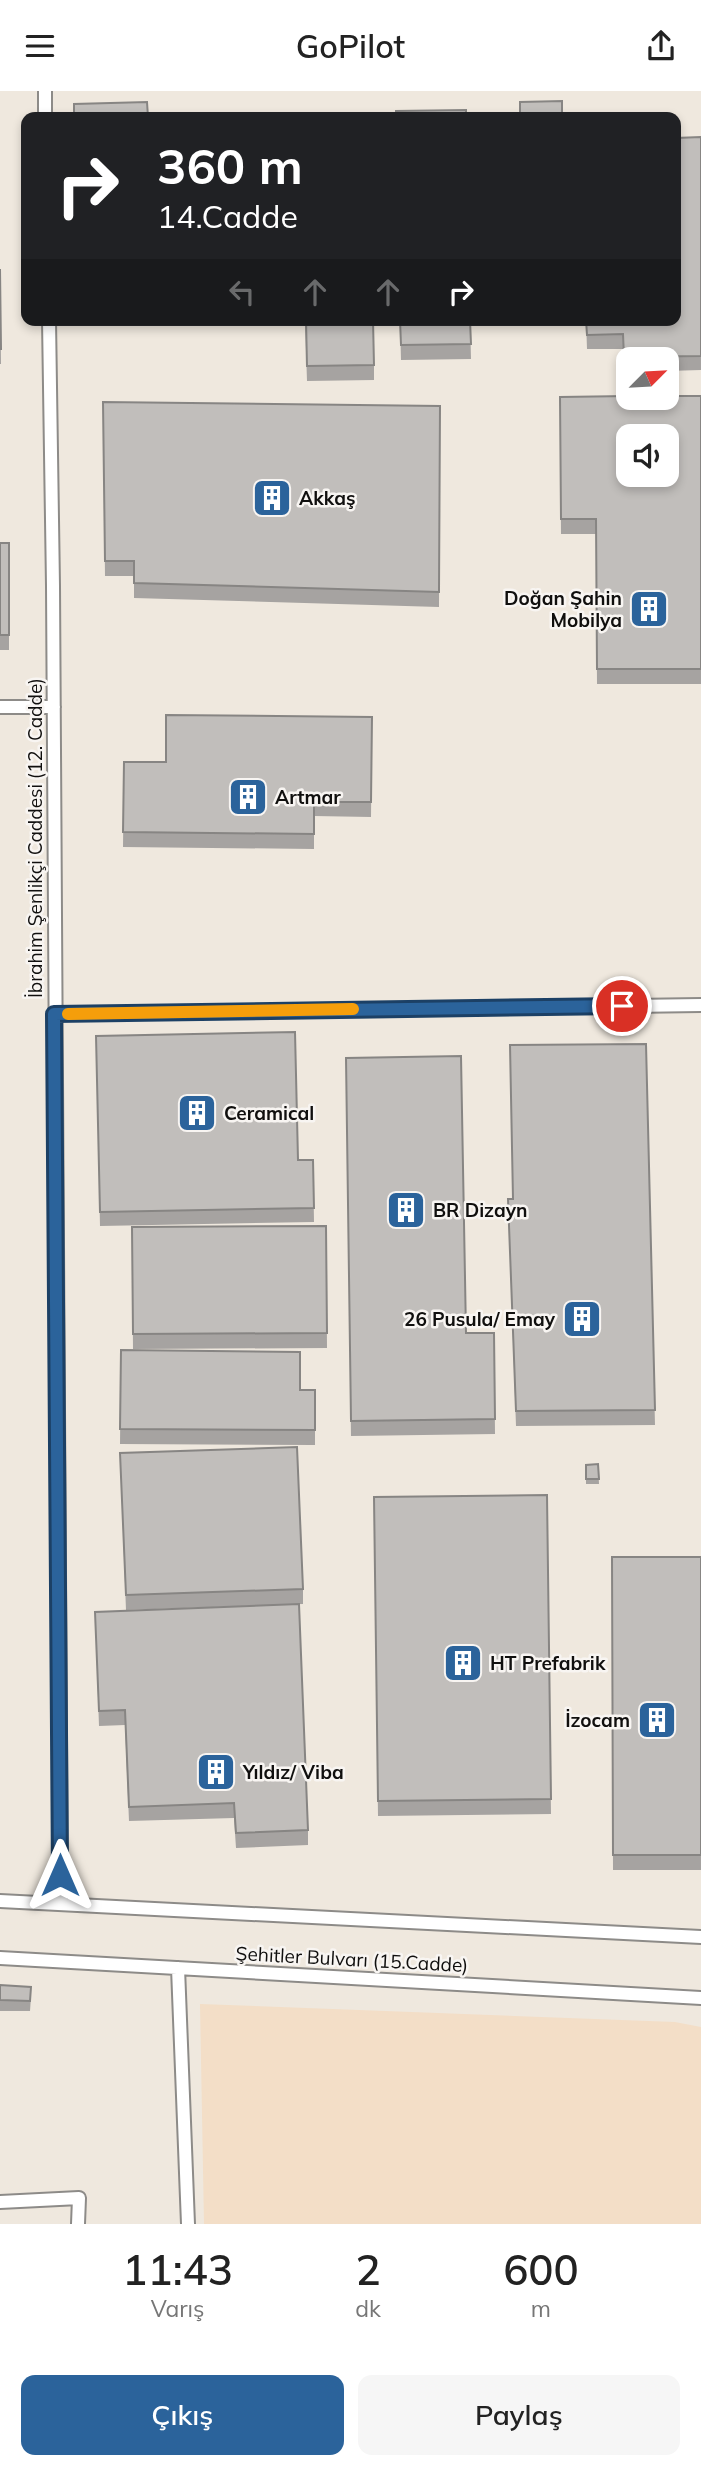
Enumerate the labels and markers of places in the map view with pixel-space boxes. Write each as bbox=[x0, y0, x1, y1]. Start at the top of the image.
building icon: Akkaş bbox=[251, 477, 293, 519]
place label: Akkaş bbox=[299, 486, 355, 510]
place label: Doğan Şahin Mobilya bbox=[504, 586, 622, 632]
building icon: Doğan Şahin Mobilya bbox=[628, 588, 670, 630]
building icon: Artmar bbox=[227, 776, 269, 818]
place label: Artmar bbox=[275, 785, 341, 809]
pin bbox=[592, 976, 652, 1036]
building icon: Ceramical bbox=[176, 1092, 218, 1134]
place label: Ceramical bbox=[224, 1101, 314, 1125]
building icon: BR Dizayn bbox=[385, 1189, 427, 1231]
place label: BR Dizayn bbox=[433, 1198, 527, 1222]
building icon: 26 Pusula/ Emay bbox=[561, 1298, 603, 1340]
place label: 26 Pusula/ Emay bbox=[404, 1307, 556, 1331]
building icon: HT Prefabrik bbox=[442, 1642, 484, 1684]
place label: HT Prefabrik bbox=[490, 1651, 606, 1675]
building icon: İzocam bbox=[636, 1699, 678, 1741]
place label: İzocam bbox=[565, 1708, 630, 1732]
building icon: Yıldız/ Viba bbox=[195, 1751, 237, 1793]
place label: Yıldız/ Viba bbox=[242, 1760, 344, 1784]

